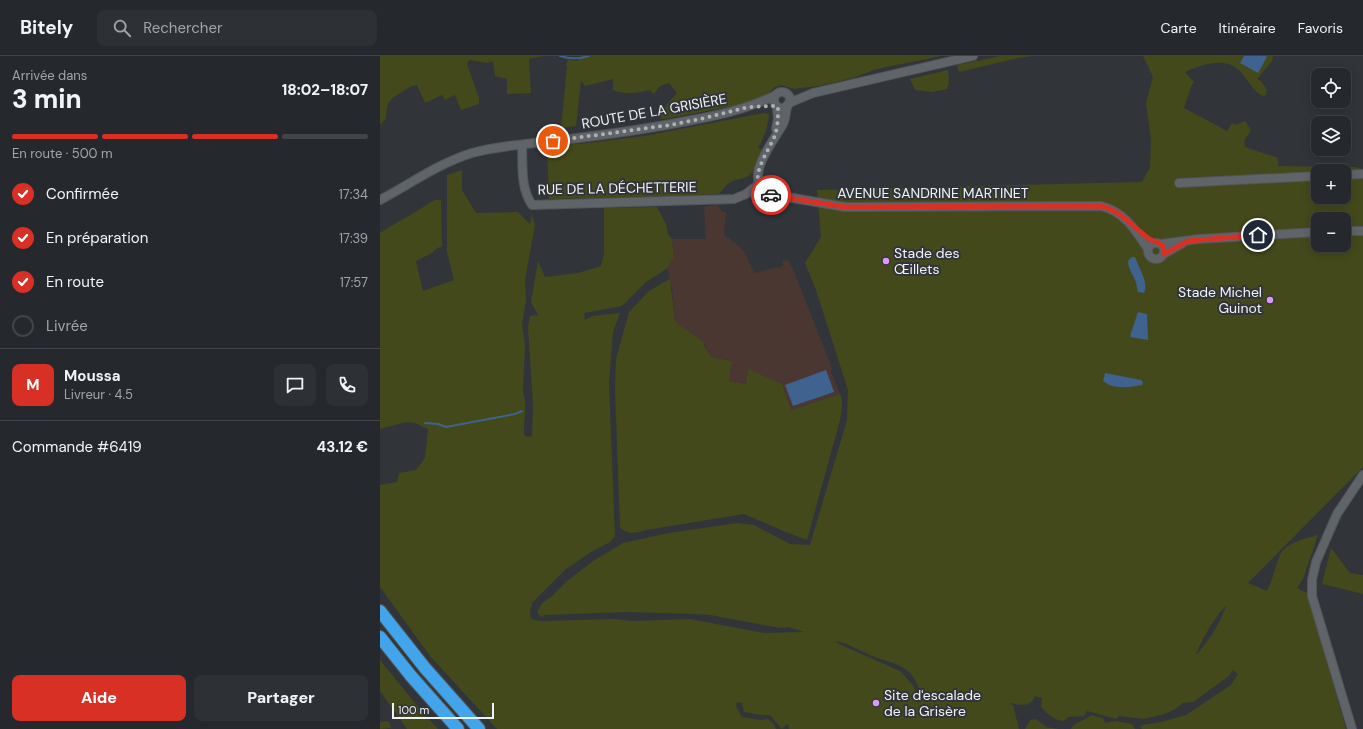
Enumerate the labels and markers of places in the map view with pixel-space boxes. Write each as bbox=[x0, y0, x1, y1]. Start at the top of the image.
pin bbox=[536, 124, 570, 158]
pin bbox=[1241, 218, 1275, 252]
place label: Stade des Œillets bbox=[894, 244, 959, 278]
marker: Stade des Œillets bbox=[881, 256, 891, 266]
place label: Stade Michel Guinot bbox=[1178, 283, 1262, 317]
marker: Stade Michel Guinot bbox=[1265, 295, 1275, 305]
place label: Site d'escalade de la Grisère bbox=[884, 686, 981, 720]
marker: Site d'escalade de la Grisère bbox=[871, 698, 881, 708]

